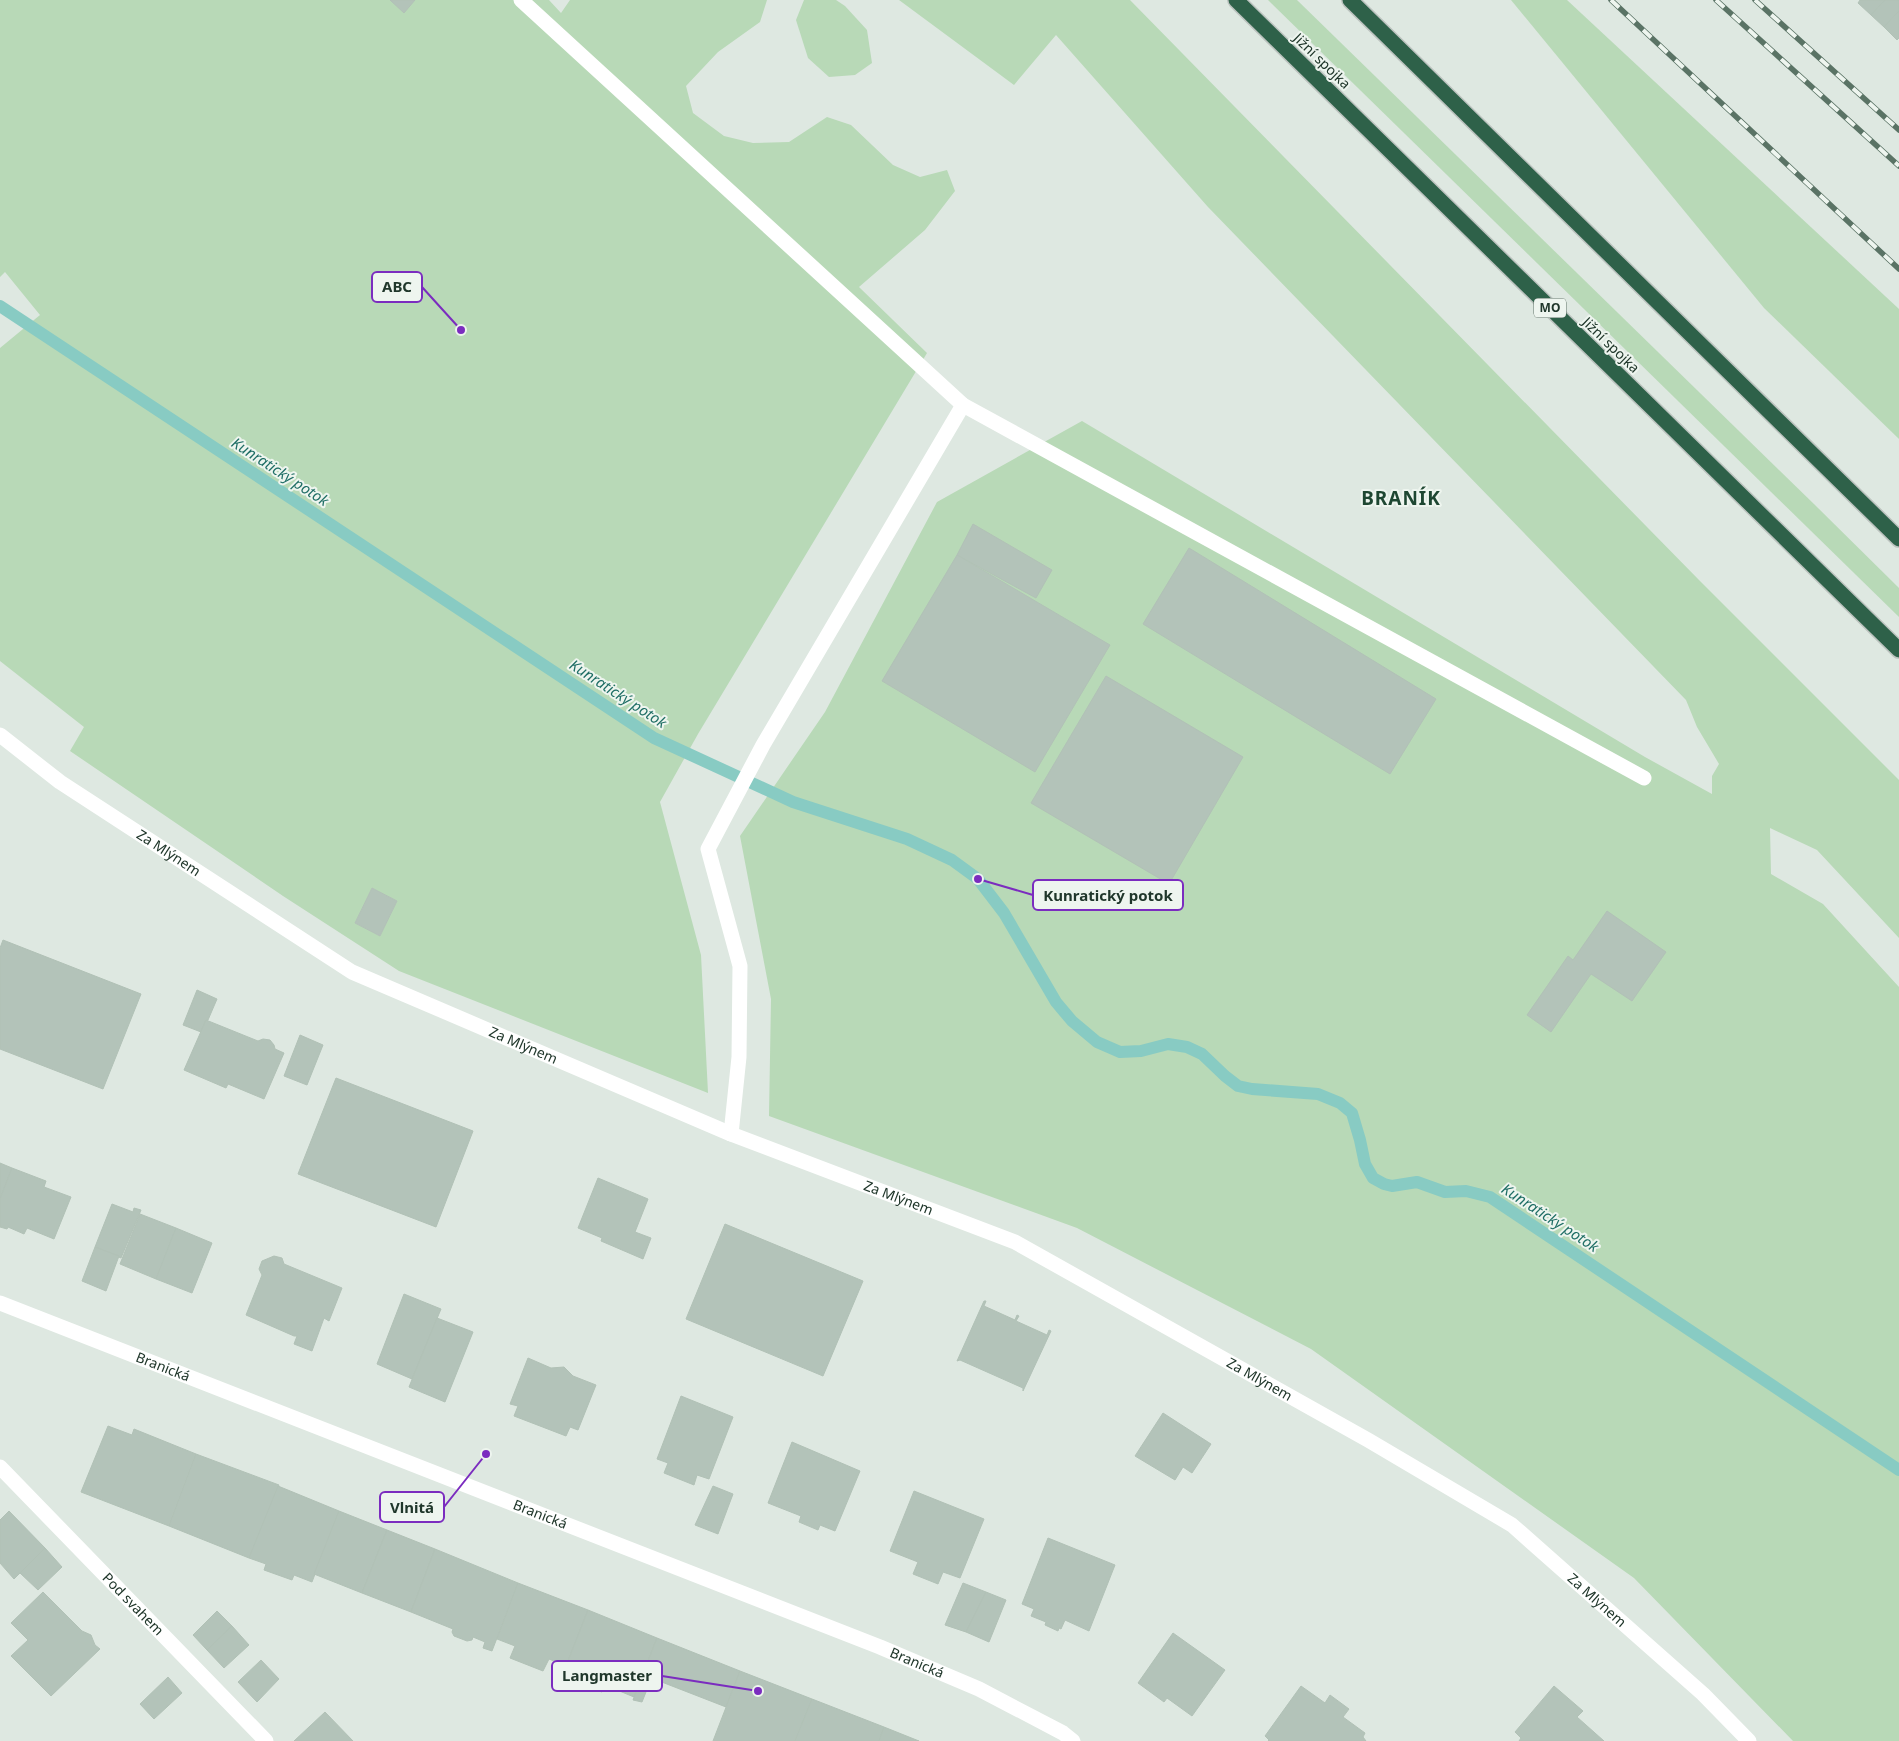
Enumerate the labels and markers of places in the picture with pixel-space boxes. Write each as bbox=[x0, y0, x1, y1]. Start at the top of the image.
callout: ABC bbox=[372, 272, 422, 302]
callout: Kunratický potok bbox=[1033, 880, 1183, 910]
callout: Vlnitá bbox=[380, 1492, 444, 1522]
callout: Langmaster bbox=[552, 1661, 662, 1691]

